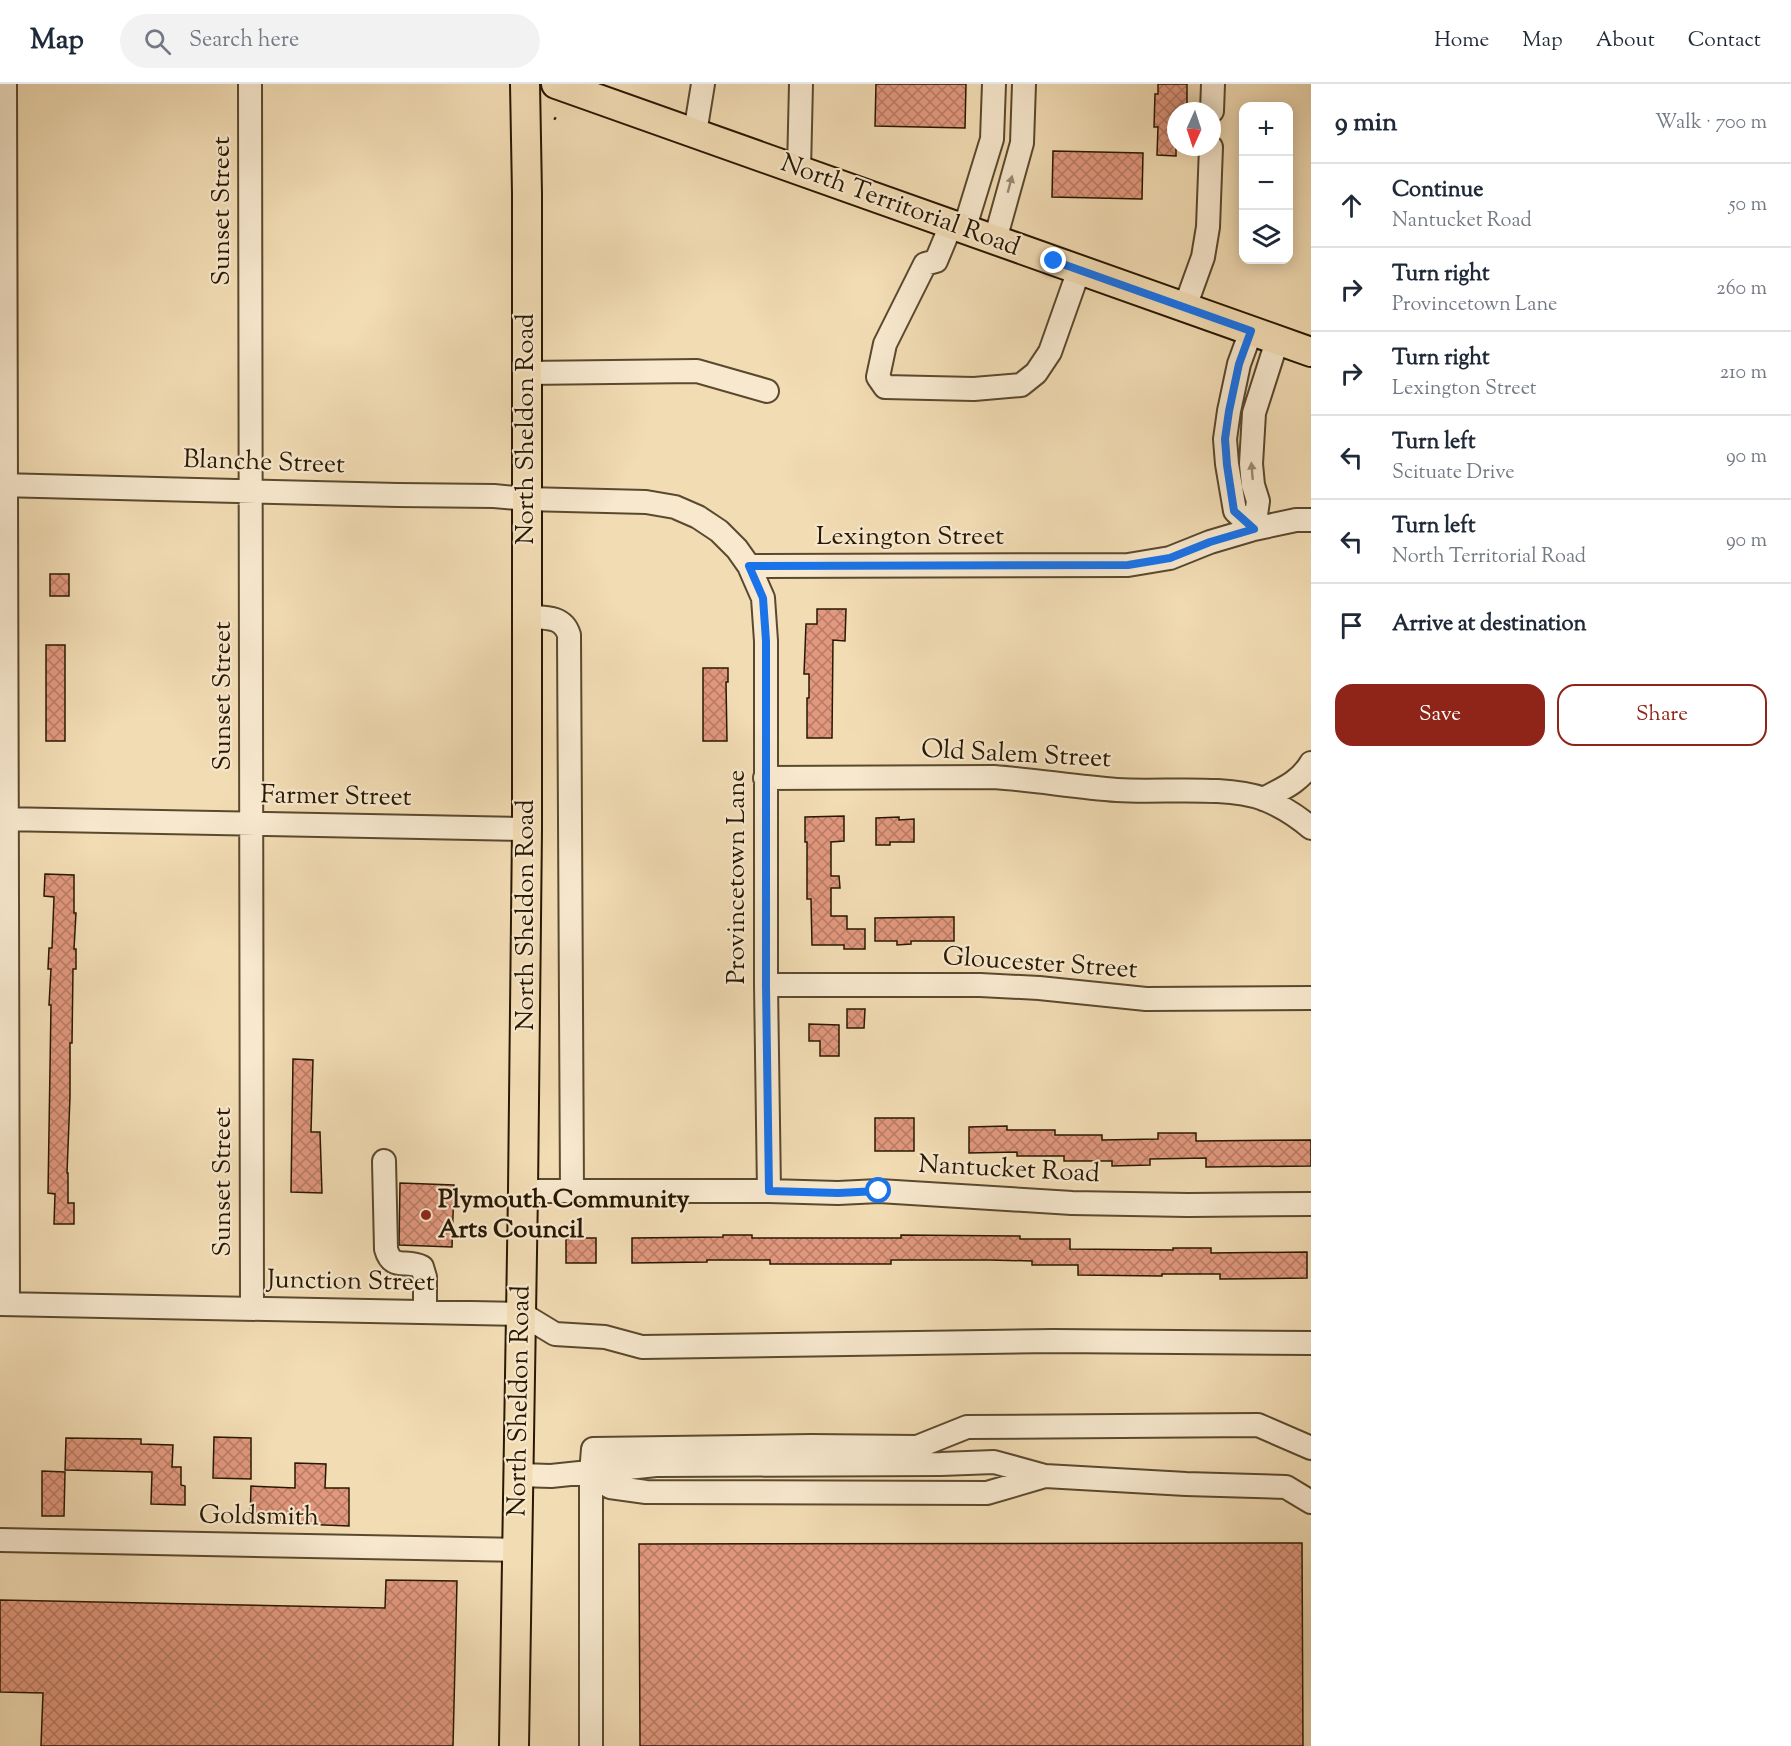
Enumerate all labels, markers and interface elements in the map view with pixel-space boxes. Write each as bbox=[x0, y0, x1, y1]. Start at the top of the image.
search box bbox=[120, 14, 540, 68]
text: Map bbox=[30, 21, 84, 61]
icon: search bbox=[141, 25, 174, 58]
text: Search here bbox=[189, 25, 299, 57]
text: Home bbox=[1434, 26, 1489, 56]
text: Map bbox=[1522, 26, 1563, 56]
text: About bbox=[1596, 26, 1655, 56]
text: Contact bbox=[1688, 26, 1761, 56]
north arrow bbox=[1167, 102, 1221, 156]
map controls bbox=[1239, 102, 1293, 264]
button: + bbox=[1239, 102, 1293, 156]
text: 9 min bbox=[1335, 105, 1397, 142]
text: Walk · 700 m bbox=[1655, 109, 1767, 138]
street label: Sunset Street bbox=[204, 136, 241, 286]
street label: North Territorial Road bbox=[775, 145, 1025, 267]
button: − bbox=[1239, 156, 1293, 210]
one-way arrow bbox=[1006, 175, 1016, 193]
text: Continue bbox=[1392, 175, 1483, 207]
icon: ahead bbox=[1335, 189, 1368, 222]
text: 50 m bbox=[1729, 191, 1767, 220]
text: Nantucket Road bbox=[1392, 207, 1532, 236]
button: layers bbox=[1239, 210, 1293, 264]
route end bbox=[1040, 247, 1066, 273]
text: Turn right bbox=[1392, 259, 1489, 291]
icon: right bbox=[1335, 273, 1368, 306]
text: 260 m bbox=[1716, 275, 1767, 304]
text: Provincetown Lane bbox=[1392, 291, 1557, 320]
street label: North Sheldon Road bbox=[508, 313, 545, 545]
text: Turn right bbox=[1392, 343, 1489, 375]
icon: right bbox=[1335, 357, 1368, 390]
text: 210 m bbox=[1720, 359, 1767, 388]
text: Lexington Street bbox=[1392, 375, 1537, 404]
text: Turn left bbox=[1392, 427, 1475, 459]
icon: left bbox=[1335, 441, 1368, 474]
street label: Blanche Street bbox=[182, 442, 346, 484]
text: 90 m bbox=[1726, 443, 1767, 472]
text: Scituate Drive bbox=[1392, 459, 1514, 488]
one-way arrow bbox=[1247, 462, 1257, 481]
text: Turn left bbox=[1392, 511, 1475, 543]
street label: Lexington Street bbox=[816, 519, 1004, 556]
icon: left bbox=[1335, 525, 1368, 558]
text: 90 m bbox=[1726, 527, 1767, 556]
text: North Territorial Road bbox=[1392, 543, 1586, 572]
icon: arrive bbox=[1335, 609, 1368, 642]
text: Arrive at destination bbox=[1392, 609, 1587, 641]
street label: Sunset Street bbox=[205, 621, 242, 771]
button: Save bbox=[1335, 684, 1545, 746]
button: Share bbox=[1557, 684, 1767, 746]
street label: Old Salem Street bbox=[920, 732, 1112, 778]
street label: Provincetown Lane bbox=[719, 770, 756, 984]
street label: Farmer Street bbox=[260, 777, 412, 817]
street label: North Sheldon Road bbox=[508, 799, 545, 1031]
street label: Gloucester Street bbox=[941, 939, 1139, 989]
street label: Sunset Street bbox=[205, 1107, 242, 1257]
street label: Nantucket Road bbox=[917, 1147, 1101, 1193]
route start bbox=[865, 1177, 891, 1203]
place label: Plymouth Community Arts Council bbox=[438, 1182, 689, 1249]
marker: Plymouth Community Arts Council bbox=[419, 1208, 433, 1222]
street label: Junction Street bbox=[265, 1262, 435, 1302]
street label: North Sheldon Road bbox=[499, 1285, 541, 1517]
street label: Goldsmith bbox=[199, 1497, 319, 1537]

